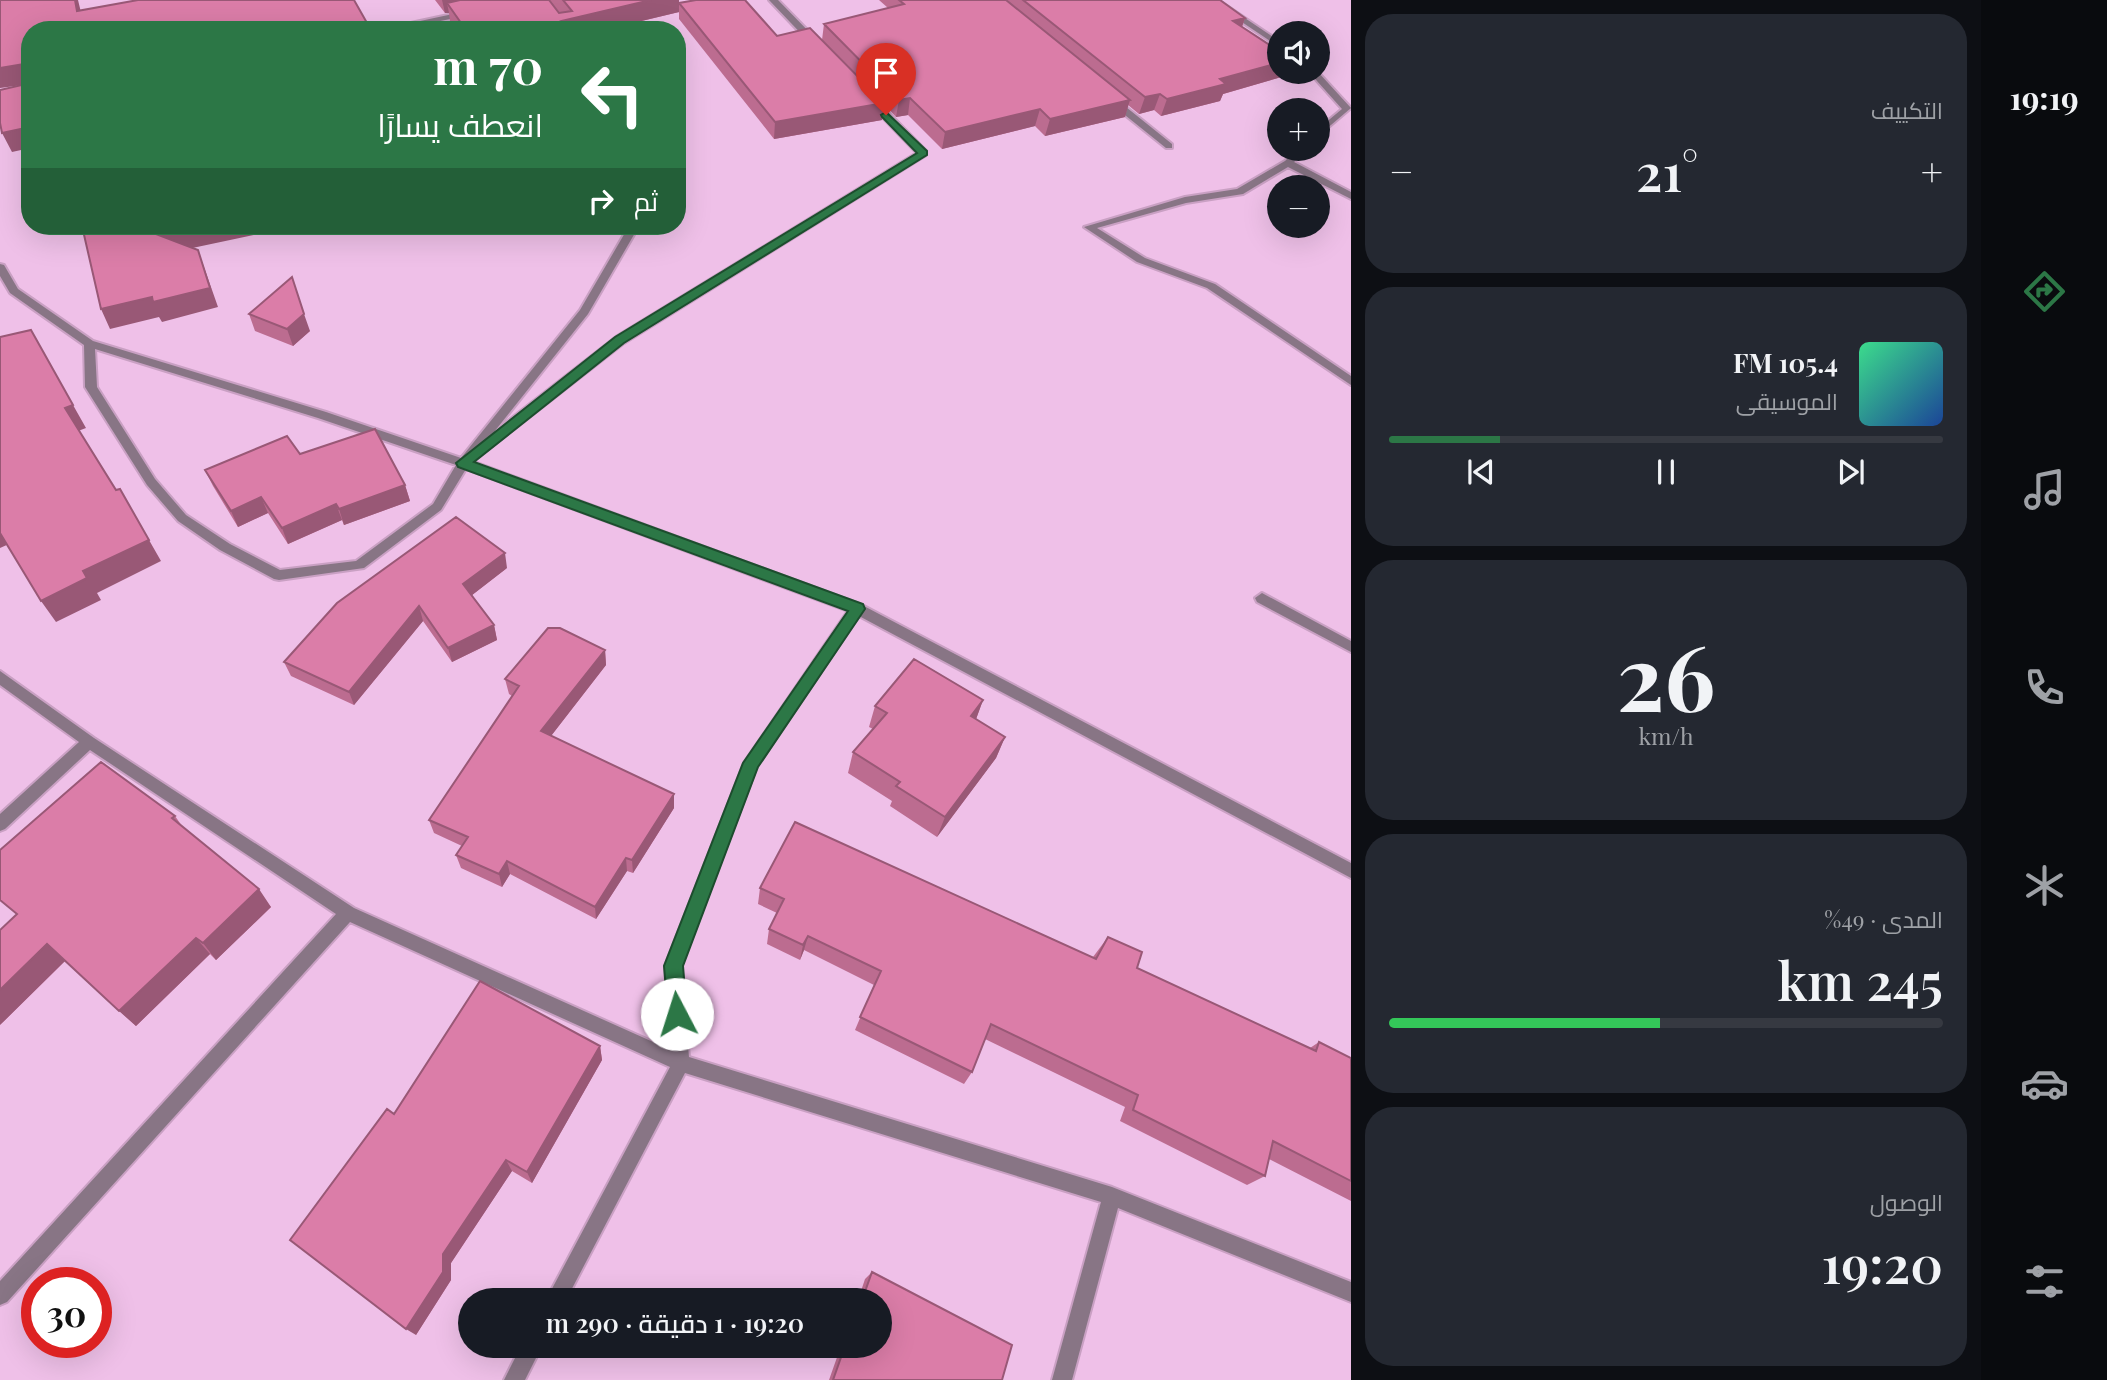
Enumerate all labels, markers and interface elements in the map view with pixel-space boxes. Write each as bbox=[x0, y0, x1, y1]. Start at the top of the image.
map controls bbox=[1267, 21, 1330, 238]
button: sound bbox=[1267, 21, 1330, 84]
text: 70 m bbox=[433, 32, 543, 97]
pin bbox=[856, 43, 916, 115]
icon: left bbox=[567, 49, 658, 140]
icon: arrive bbox=[867, 54, 905, 92]
text: 19:19 bbox=[2009, 75, 2079, 118]
text: التكييف bbox=[1871, 94, 1943, 125]
button: + bbox=[1267, 98, 1330, 161]
text: انعطف يسارًا bbox=[377, 102, 543, 145]
text: 21° bbox=[1636, 136, 1698, 205]
text: − bbox=[1389, 145, 1414, 196]
text: + bbox=[1921, 145, 1943, 196]
button: − bbox=[1267, 175, 1330, 238]
icon: right bbox=[582, 182, 620, 220]
text: ثم bbox=[634, 183, 658, 218]
icon: directions bbox=[2020, 267, 2069, 316]
text: 105.4 FM bbox=[1733, 345, 1838, 380]
text: الموسيقى bbox=[1736, 385, 1838, 416]
icon: previous bbox=[1462, 453, 1500, 491]
icon: pause bbox=[1647, 453, 1685, 491]
icon: next bbox=[1832, 453, 1870, 491]
icon: music bbox=[2020, 465, 2069, 514]
text: 26 bbox=[1617, 614, 1715, 735]
icon: phone bbox=[2020, 663, 2069, 712]
text: km/h bbox=[1638, 720, 1694, 751]
icon: climate bbox=[2020, 861, 2069, 910]
text: المدى · 49% bbox=[1824, 903, 1943, 934]
text: 245 km bbox=[1778, 945, 1943, 1014]
position arrow bbox=[640, 977, 714, 1051]
icon: car bbox=[2020, 1059, 2069, 1108]
text: الوصول bbox=[1870, 1186, 1943, 1217]
text: 19:20 bbox=[1821, 1228, 1943, 1297]
icon: filters bbox=[2020, 1257, 2069, 1306]
speed limit sign: 30 bbox=[21, 1267, 112, 1358]
text: 19:20 · 1 دقيقة · 290 m bbox=[546, 1305, 804, 1340]

